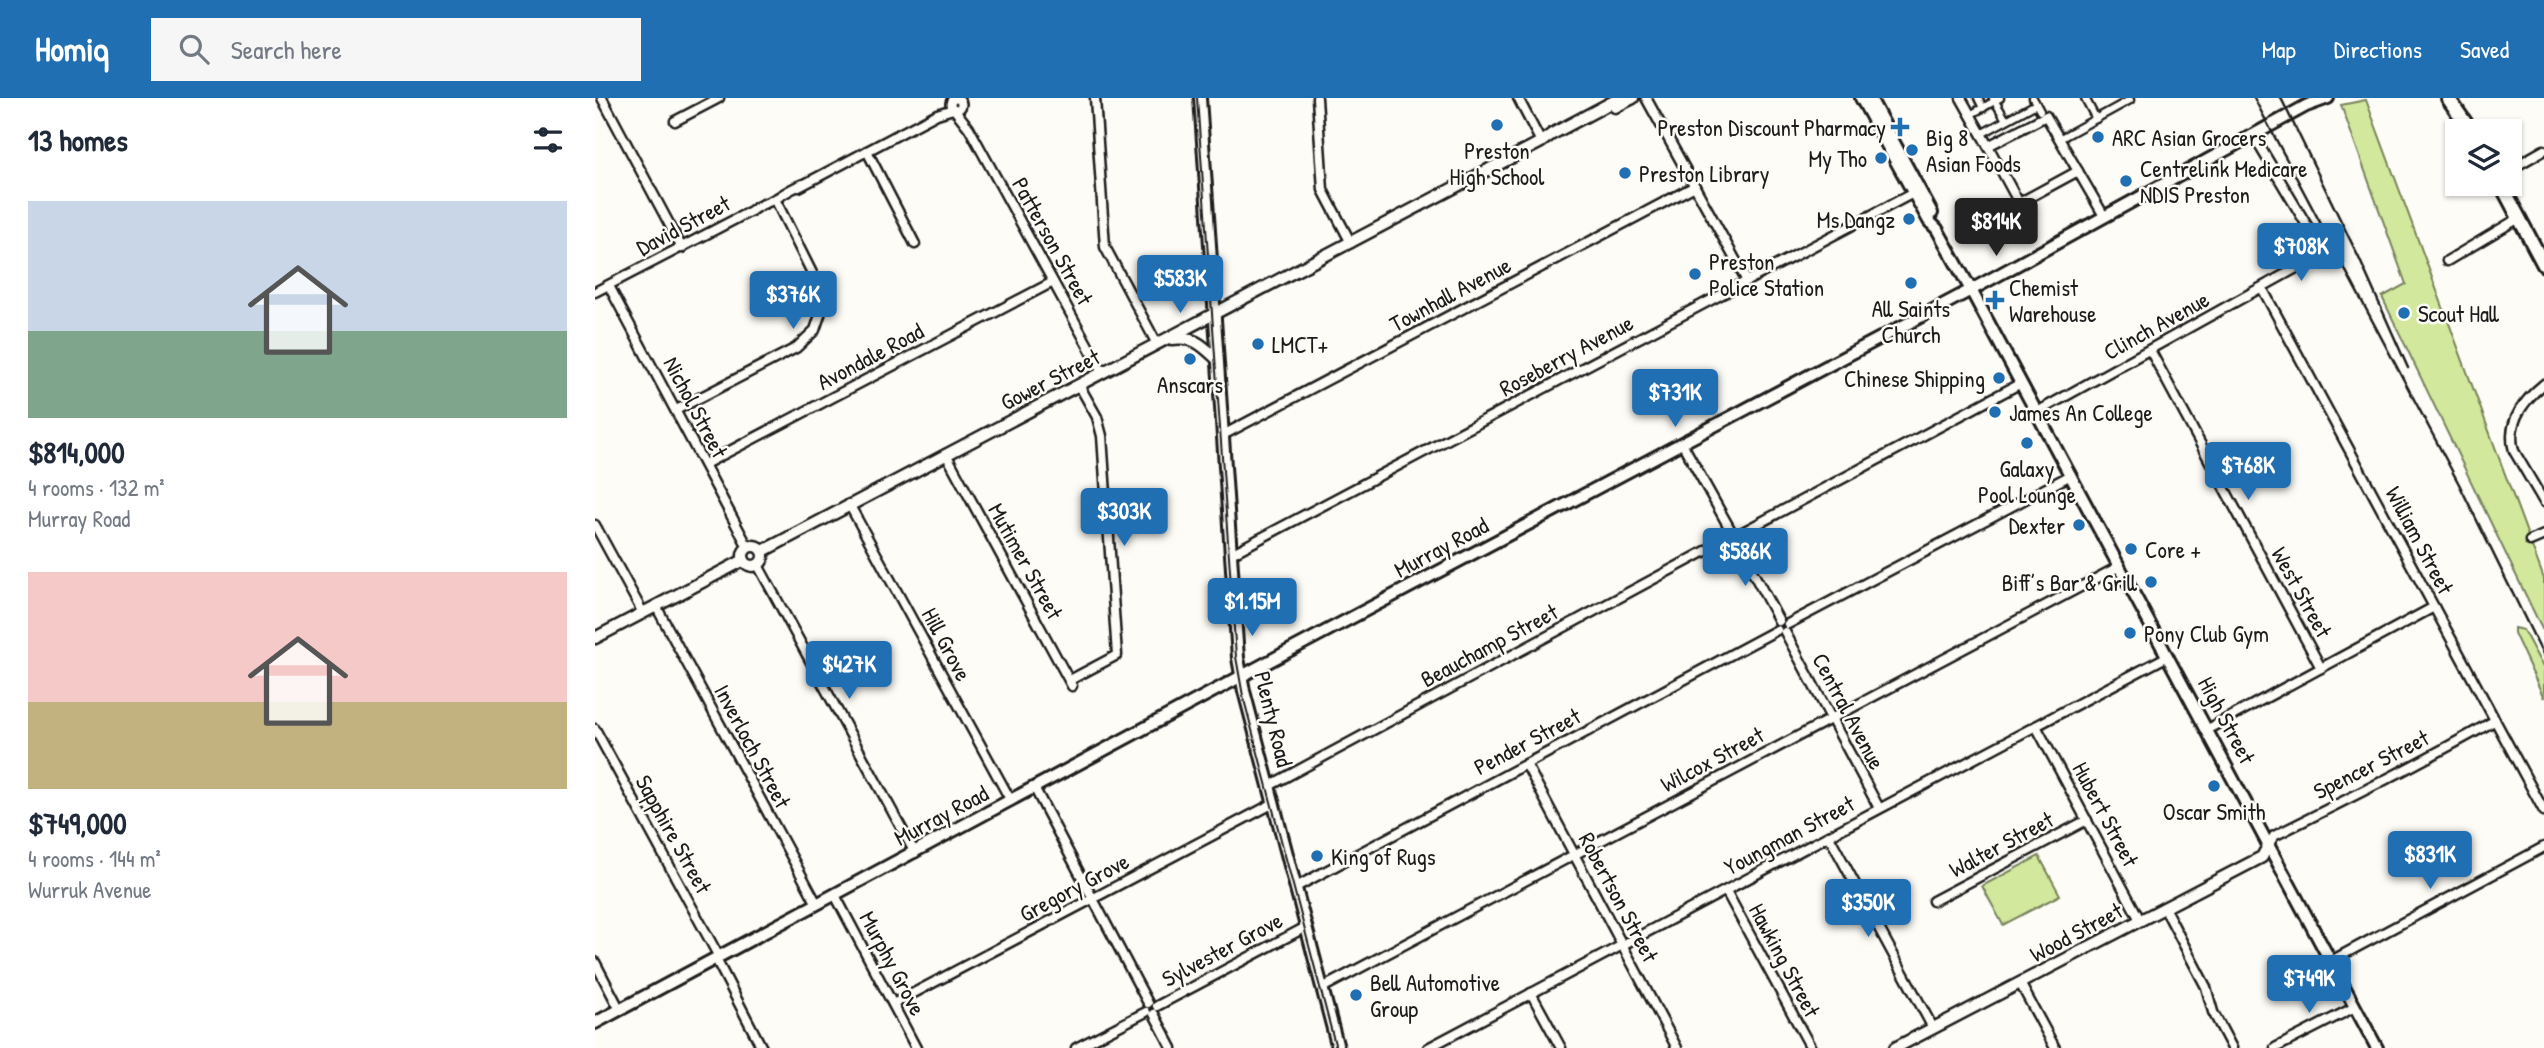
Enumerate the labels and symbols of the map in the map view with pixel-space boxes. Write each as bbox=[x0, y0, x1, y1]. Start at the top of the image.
place label: Preston Discount Pharmacy bbox=[1657, 112, 1886, 143]
marker: Preston High School bbox=[1489, 117, 1505, 133]
marker: Preston Discount Pharmacy bbox=[1892, 119, 1908, 135]
place label: Big 8 Asian Foods bbox=[1926, 122, 2021, 179]
place label: ARC Asian Grocers bbox=[2112, 122, 2267, 153]
marker: ARC Asian Grocers bbox=[2090, 129, 2106, 145]
place label: Preston High School bbox=[1450, 135, 1545, 192]
marker: Big 8 Asian Foods bbox=[1904, 142, 1920, 158]
place label: My Tho bbox=[1809, 143, 1867, 174]
marker: My Tho bbox=[1873, 150, 1889, 166]
place label: Centrelink Medicare NDIS Preston bbox=[2140, 153, 2308, 210]
place label: Preston Library bbox=[1639, 158, 1770, 189]
marker: Preston Library bbox=[1617, 165, 1633, 181]
street label: Patterson Street bbox=[1005, 172, 1101, 311]
marker: Centrelink Medicare NDIS Preston bbox=[2118, 173, 2134, 189]
street label: David Street bbox=[631, 187, 736, 263]
pin: $814K bbox=[1947, 198, 2045, 258]
place label: Ms Dangz bbox=[1817, 204, 1895, 235]
marker: Ms Dangz bbox=[1901, 211, 1917, 227]
pin: $708K bbox=[2252, 223, 2350, 283]
place label: Preston Police Station bbox=[1709, 246, 1824, 303]
street label: Townhall Avenue bbox=[1384, 249, 1516, 339]
pin: $583K bbox=[1131, 256, 1229, 315]
marker: Preston Police Station bbox=[1687, 266, 1703, 282]
pin: $376K bbox=[744, 272, 842, 331]
place label: Chemist Warehouse bbox=[2009, 272, 2096, 329]
marker: All Saints Church bbox=[1903, 275, 1919, 291]
street label: Clinch Avenue bbox=[2098, 283, 2214, 367]
marker: Chemist Warehouse bbox=[1987, 292, 2003, 308]
place label: All Saints Church bbox=[1872, 293, 1950, 350]
place label: Scout Hall bbox=[2418, 298, 2500, 329]
marker: Scout Hall bbox=[2396, 305, 2412, 321]
street label: Roseberry Avenue bbox=[1494, 307, 1638, 403]
street label: Avondale Road bbox=[811, 315, 929, 397]
place label: LMCT+ bbox=[1272, 329, 1329, 360]
marker: LMCT+ bbox=[1250, 336, 1266, 352]
street label: Gower Street bbox=[995, 340, 1106, 417]
street label: Nichol Street bbox=[656, 351, 736, 464]
marker: Anscars bbox=[1182, 351, 1198, 367]
place label: Chinese Shipping bbox=[1844, 363, 1985, 394]
place label: Anscars bbox=[1157, 369, 1223, 400]
pin: $731K bbox=[1626, 370, 1724, 429]
marker: Chinese Shipping bbox=[1991, 370, 2007, 386]
place label: James An College bbox=[2009, 397, 2153, 428]
marker: James An College bbox=[1987, 404, 2003, 420]
marker: Galaxy Pool Lounge bbox=[2019, 435, 2035, 451]
pin: $768K bbox=[2199, 442, 2297, 502]
place label: Galaxy Pool Lounge bbox=[1978, 453, 2076, 510]
street label: William Street bbox=[2379, 481, 2462, 600]
pin: $303K bbox=[1075, 489, 1173, 548]
street label: Mutimer Street bbox=[981, 497, 1071, 626]
street label: Murray Road bbox=[1389, 509, 1493, 585]
place label: Dexter bbox=[2009, 510, 2065, 541]
marker: Dexter bbox=[2071, 517, 2087, 533]
pin: $586K bbox=[1696, 528, 1794, 588]
place label: Core + bbox=[2145, 534, 2201, 565]
marker: Core + bbox=[2123, 541, 2139, 557]
street label: West Street bbox=[2264, 541, 2340, 644]
place label: Biff’s Bar & Grill bbox=[2002, 567, 2138, 598]
marker: Biff’s Bar & Grill bbox=[2143, 574, 2159, 590]
pin: $1.15M bbox=[1195, 578, 1309, 638]
street label: Beauchamp Street bbox=[1415, 595, 1564, 694]
street label: Hill Grove bbox=[915, 602, 979, 686]
place label: Pony Club Gym bbox=[2144, 618, 2269, 649]
marker: Pony Club Gym bbox=[2122, 625, 2138, 641]
pin: $427K bbox=[800, 642, 898, 701]
street label: Central Avenue bbox=[1805, 647, 1893, 775]
street label: Plenty Road bbox=[1247, 668, 1301, 770]
street label: High Street bbox=[2191, 671, 2263, 770]
street label: Inverloch Street bbox=[707, 679, 799, 814]
street label: Pender Street bbox=[1468, 699, 1587, 782]
street label: Wilcox Street bbox=[1655, 718, 1770, 799]
street label: Spencer Street bbox=[2308, 721, 2435, 806]
street label: Hubert Street bbox=[2066, 756, 2147, 873]
street label: Sapphire Street bbox=[629, 769, 720, 900]
street label: Murray Road bbox=[889, 777, 993, 853]
marker: Oscar Smith bbox=[2206, 778, 2222, 794]
street label: Youngman Street bbox=[1719, 787, 1860, 882]
place label: Oscar Smith bbox=[2163, 796, 2266, 827]
street label: Walter Street bbox=[1943, 803, 2060, 884]
street label: Robertson Street bbox=[1572, 827, 1667, 968]
pin: $831K bbox=[2381, 832, 2479, 891]
place label: King of Rugs bbox=[1331, 841, 1436, 872]
street label: Gregory Grove bbox=[1014, 845, 1134, 929]
marker: King of Rugs bbox=[1309, 848, 1325, 864]
pin: $350K bbox=[1819, 880, 1917, 939]
street label: Wood Street bbox=[2024, 894, 2129, 969]
street label: Hawking Street bbox=[1742, 898, 1828, 1023]
street label: Sylvester Grove bbox=[1156, 904, 1288, 994]
street label: Murphy Grove bbox=[853, 905, 933, 1021]
pin: $749K bbox=[2260, 956, 2358, 1015]
place label: Bell Automotive Group bbox=[1370, 967, 1500, 1024]
marker: Bell Automotive Group bbox=[1348, 987, 1364, 1003]

